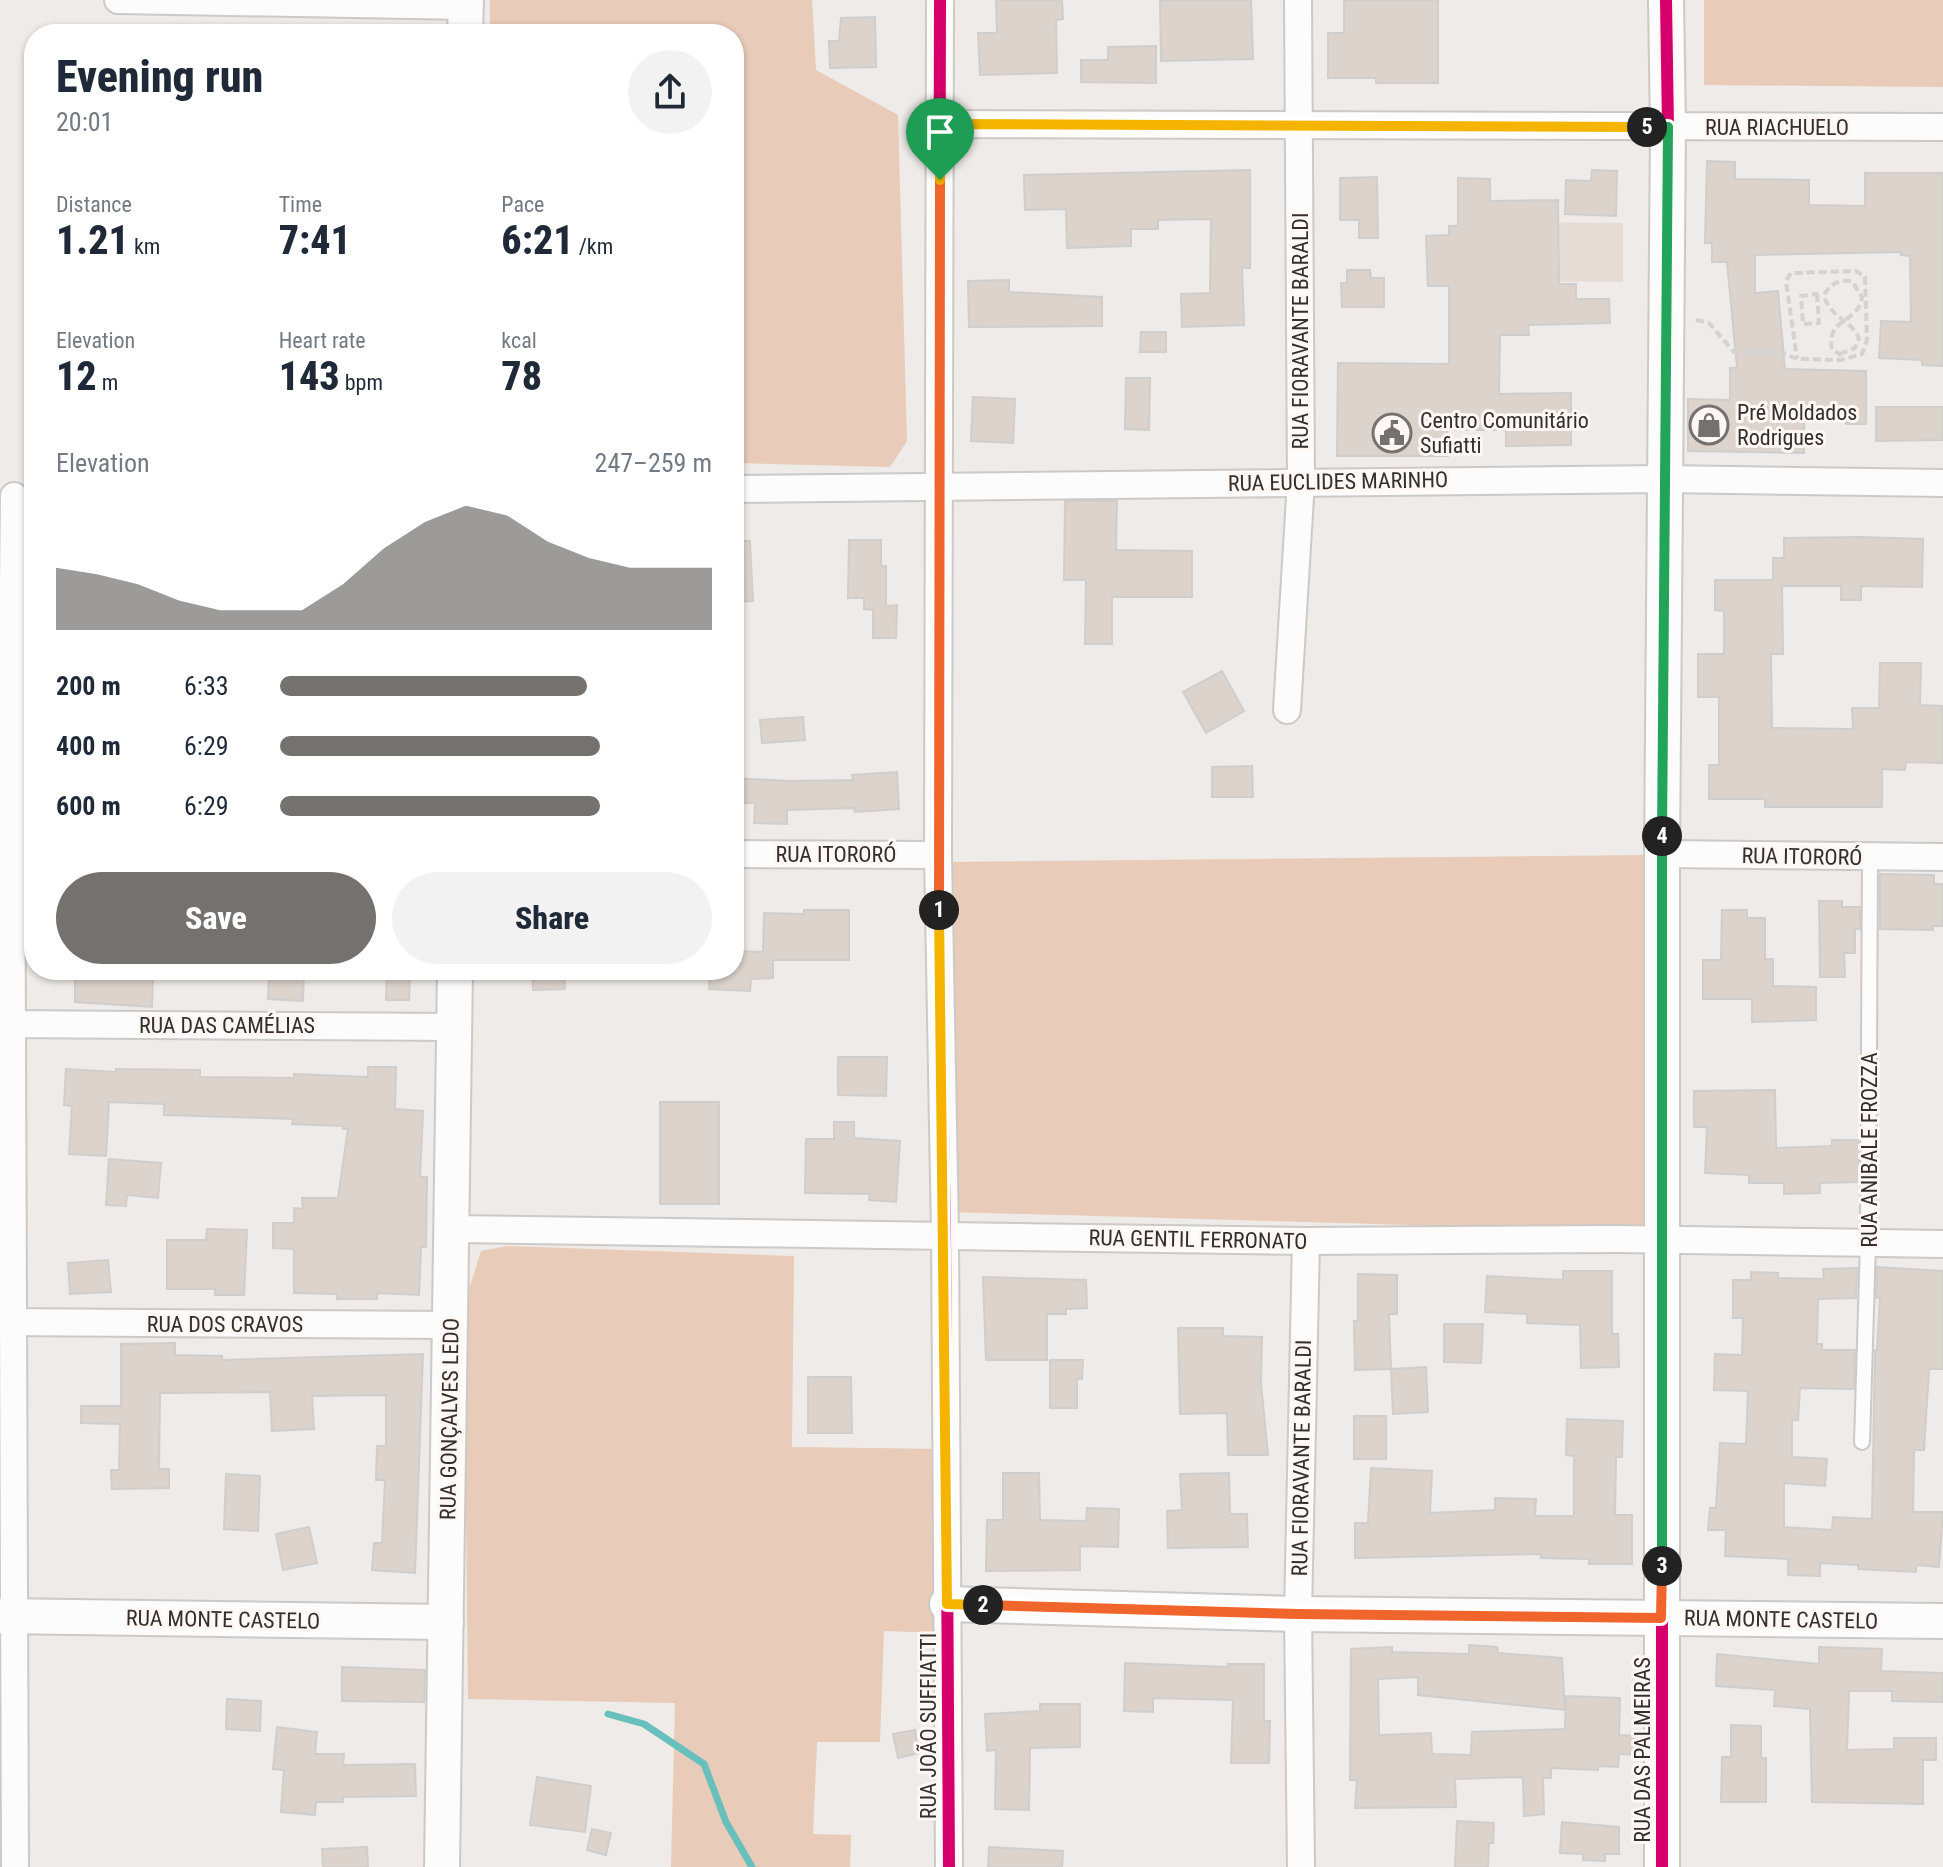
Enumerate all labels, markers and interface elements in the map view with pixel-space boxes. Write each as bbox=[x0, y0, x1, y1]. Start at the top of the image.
button: share bbox=[628, 50, 712, 134]
text: Evening run bbox=[56, 51, 263, 103]
pin bbox=[906, 98, 974, 180]
text: 20:01 bbox=[56, 107, 113, 137]
pin: 5 bbox=[1627, 107, 1667, 147]
icon: arrive bbox=[918, 110, 962, 154]
text: 5 bbox=[1641, 114, 1653, 139]
street label: RUA RIACHUELO bbox=[1705, 115, 1849, 140]
text: Distance bbox=[56, 192, 132, 217]
text: Time bbox=[279, 192, 322, 217]
text: Pace bbox=[501, 192, 544, 217]
street label: RUA FIORAVANTE BARALDI bbox=[1288, 213, 1313, 449]
text: 1.21 bbox=[56, 217, 129, 264]
text: 7:41 bbox=[279, 217, 351, 264]
text: 6:21 bbox=[501, 217, 574, 264]
text: km bbox=[129, 234, 160, 259]
text: /km bbox=[574, 234, 613, 259]
text: Elevation bbox=[56, 328, 135, 353]
text: Heart rate bbox=[279, 328, 366, 353]
text: kcal bbox=[501, 328, 537, 353]
text: 12 bbox=[56, 353, 97, 400]
text: 143 bbox=[279, 353, 340, 400]
text: 78 bbox=[501, 353, 542, 400]
text: m bbox=[97, 370, 118, 395]
text: bpm bbox=[340, 370, 383, 395]
place label: Pré Moldados Rodrigues bbox=[1737, 400, 1857, 450]
shop icon: Pré Moldados Rodrigues bbox=[1688, 404, 1730, 446]
place label: Centro Comunitário Sufiatti bbox=[1420, 408, 1589, 458]
public building icon: Centro Comunitário Sufiatti bbox=[1371, 412, 1413, 454]
text: Elevation bbox=[56, 448, 150, 478]
text: 247–259 m bbox=[595, 448, 712, 478]
street label: RUA EUCLIDES MARINHO bbox=[1228, 467, 1448, 496]
text: 200 m bbox=[56, 671, 121, 701]
text: 6:33 bbox=[184, 671, 229, 701]
text: 400 m bbox=[56, 731, 121, 761]
text: 6:29 bbox=[184, 731, 229, 761]
text: 600 m bbox=[56, 791, 121, 821]
text: 6:29 bbox=[184, 791, 229, 821]
pin: 4 bbox=[1642, 816, 1682, 856]
text: 4 bbox=[1656, 823, 1668, 848]
street label: RUA ITORORÓ bbox=[776, 841, 896, 867]
street label: RUA ITORORÓ bbox=[1741, 842, 1863, 870]
button: Save bbox=[56, 872, 376, 964]
button: Share bbox=[392, 872, 712, 964]
pin: 1 bbox=[919, 890, 959, 930]
text: 1 bbox=[933, 897, 945, 922]
street label: RUA DAS CAMÉLIAS bbox=[139, 1013, 315, 1038]
street label: RUA ANIBALE FROZZA bbox=[1857, 1052, 1882, 1248]
street label: RUA GENTIL FERRONATO bbox=[1088, 1225, 1308, 1254]
street label: RUA DOS CRAVOS bbox=[147, 1312, 303, 1337]
street label: RUA GONÇALVES LEDO bbox=[435, 1318, 464, 1520]
street label: RUA FIORAVANTE BARALDI bbox=[1287, 1339, 1316, 1577]
pin: 3 bbox=[1642, 1546, 1682, 1586]
text: 3 bbox=[1656, 1553, 1668, 1578]
pin: 2 bbox=[963, 1585, 1003, 1625]
text: 2 bbox=[977, 1592, 989, 1617]
street label: RUA MONTE CASTELO bbox=[126, 1605, 320, 1634]
street label: RUA MONTE CASTELO bbox=[1684, 1605, 1878, 1634]
street label: RUA JOÃO SUFFIATTI bbox=[916, 1633, 941, 1819]
street label: RUA DAS PALMEIRAS bbox=[1630, 1657, 1655, 1843]

